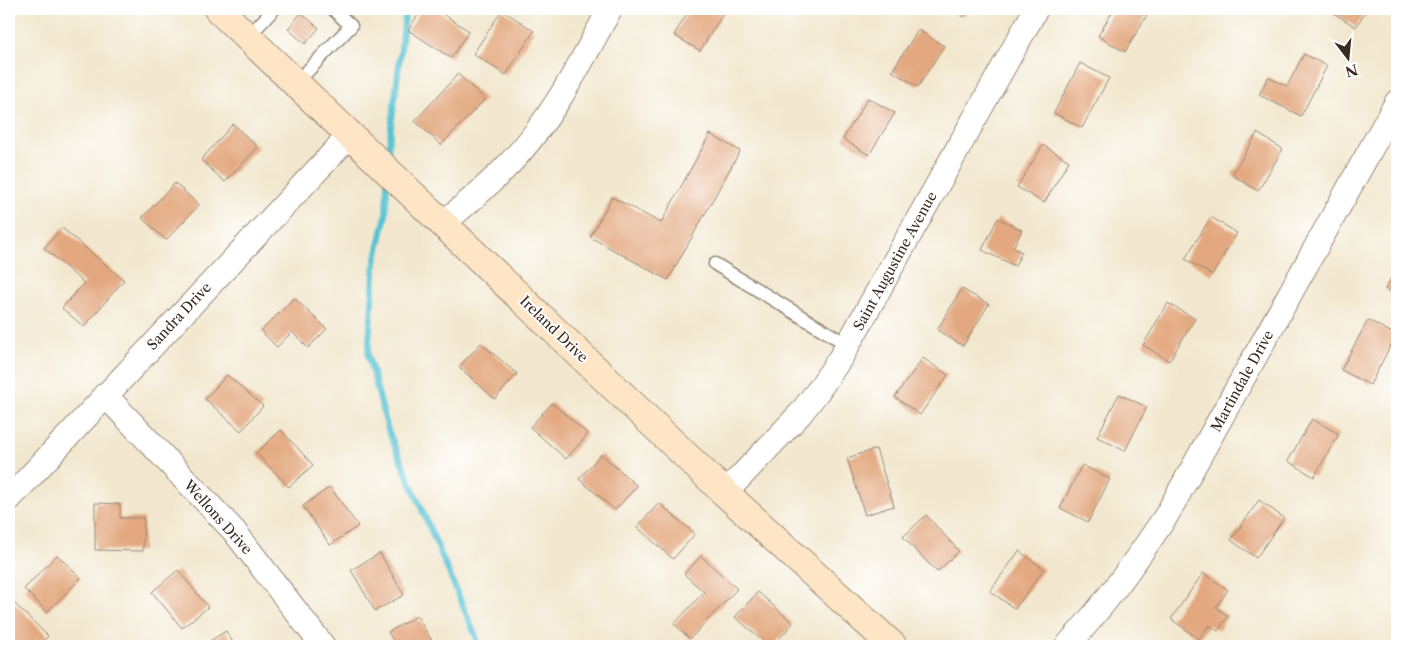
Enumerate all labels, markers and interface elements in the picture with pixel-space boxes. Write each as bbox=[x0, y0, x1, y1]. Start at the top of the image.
north arrow bbox=[1324, 32, 1374, 82]
text: N bbox=[1343, 60, 1360, 81]
street label: Saint Augustine Avenue bbox=[849, 188, 941, 334]
street label: Sandra Drive bbox=[143, 278, 215, 354]
street label: Ireland Drive bbox=[516, 292, 592, 366]
street label: Martindale Drive bbox=[1207, 327, 1277, 435]
street label: Wellons Drive bbox=[179, 475, 256, 558]

